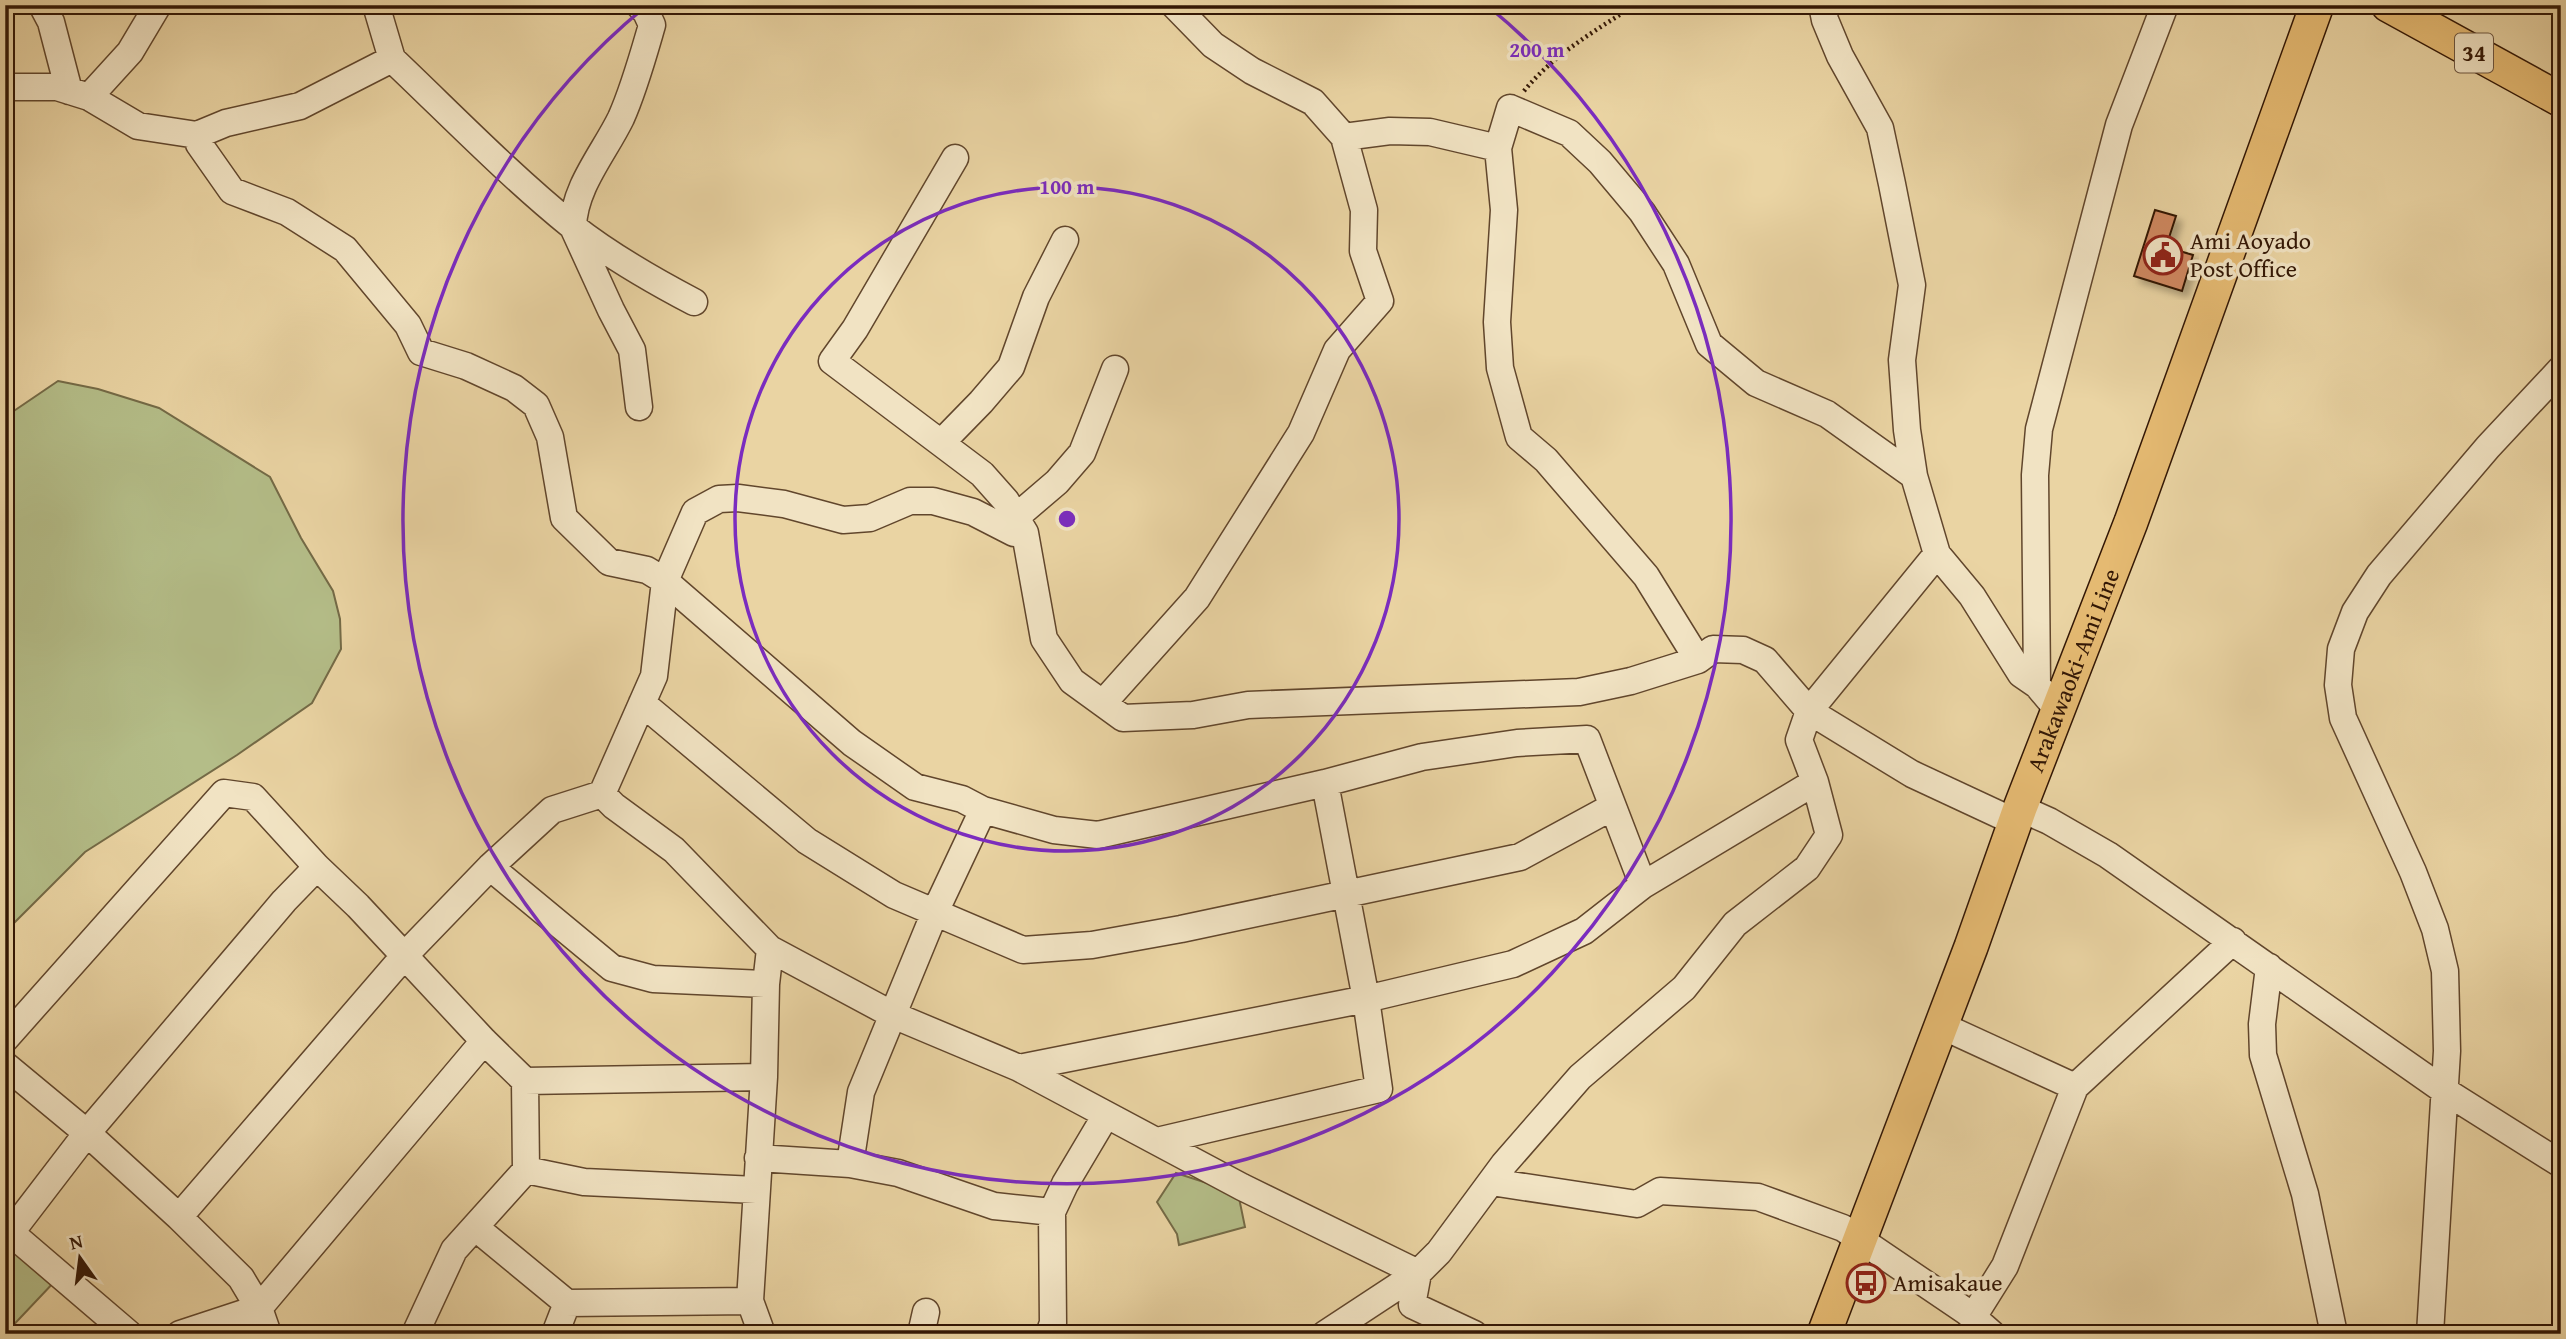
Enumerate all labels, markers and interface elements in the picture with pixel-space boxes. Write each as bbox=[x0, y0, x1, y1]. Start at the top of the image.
text: 200 m bbox=[1509, 34, 1565, 65]
road number: 34 bbox=[2455, 34, 2493, 72]
text: 100 m bbox=[1039, 171, 1095, 202]
place label: Ami Aoyado Post Office bbox=[2190, 223, 2311, 286]
public building icon: Ami Aoyado Post Office bbox=[2142, 234, 2184, 276]
centre of rings bbox=[1055, 507, 1079, 531]
street label: Arakawaoki-Ami Line bbox=[2018, 563, 2128, 777]
north arrow bbox=[46, 1224, 116, 1294]
text: N bbox=[66, 1226, 86, 1257]
bus stop icon: Amisakaue bbox=[1845, 1262, 1887, 1304]
place label: Amisakaue bbox=[1893, 1265, 2003, 1300]

